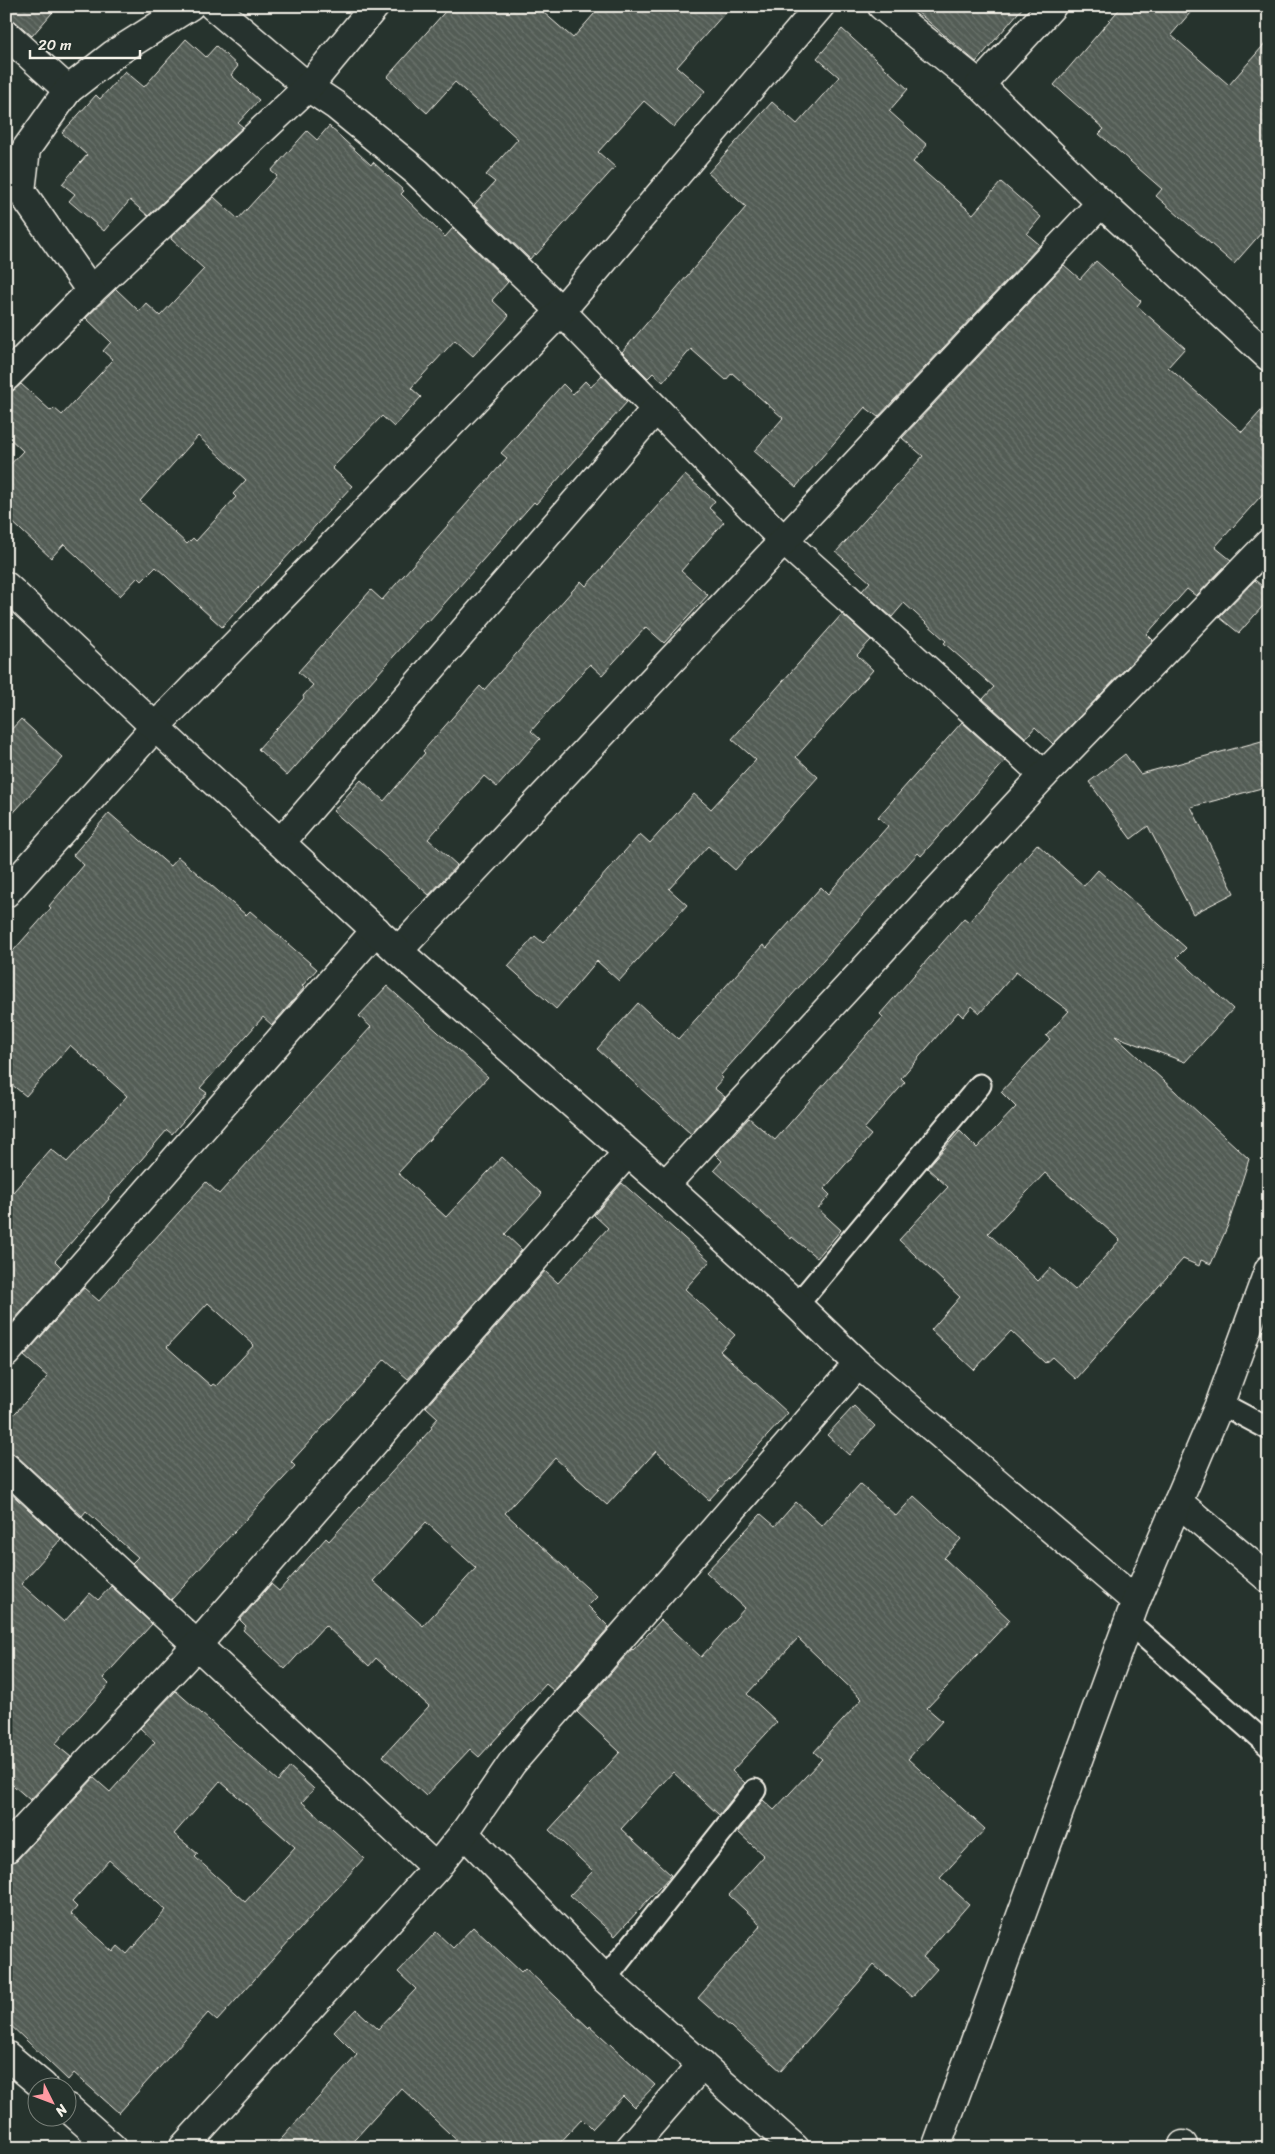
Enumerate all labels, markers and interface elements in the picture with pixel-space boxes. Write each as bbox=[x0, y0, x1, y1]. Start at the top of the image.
scale bar bbox=[30, 28, 140, 60]
text: 20 m bbox=[38, 32, 72, 58]
north arrow bbox=[28, 2076, 78, 2126]
text: N bbox=[49, 2098, 74, 2123]

